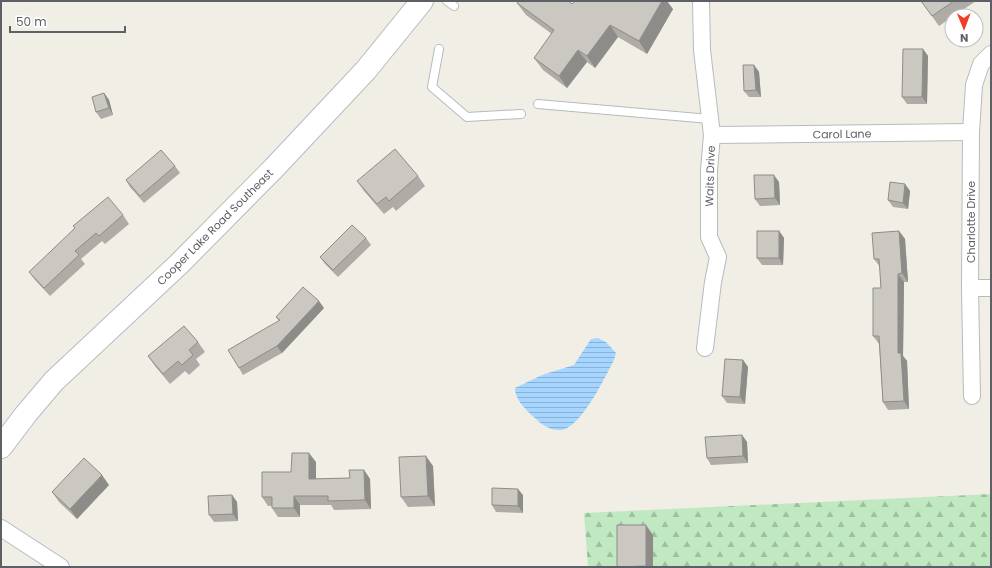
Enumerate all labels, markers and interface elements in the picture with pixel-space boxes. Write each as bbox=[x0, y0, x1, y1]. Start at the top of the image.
scale bar bbox=[10, 8, 125, 34]
north arrow bbox=[944, 8, 984, 48]
text: 50 m bbox=[16, 13, 47, 30]
text: N bbox=[960, 30, 968, 46]
street label: Carol Lane bbox=[812, 125, 872, 143]
street label: Waits Drive bbox=[701, 145, 719, 207]
street label: Cooper Lake Road Southeast bbox=[153, 165, 277, 289]
street label: Charlotte Drive bbox=[963, 181, 979, 263]

